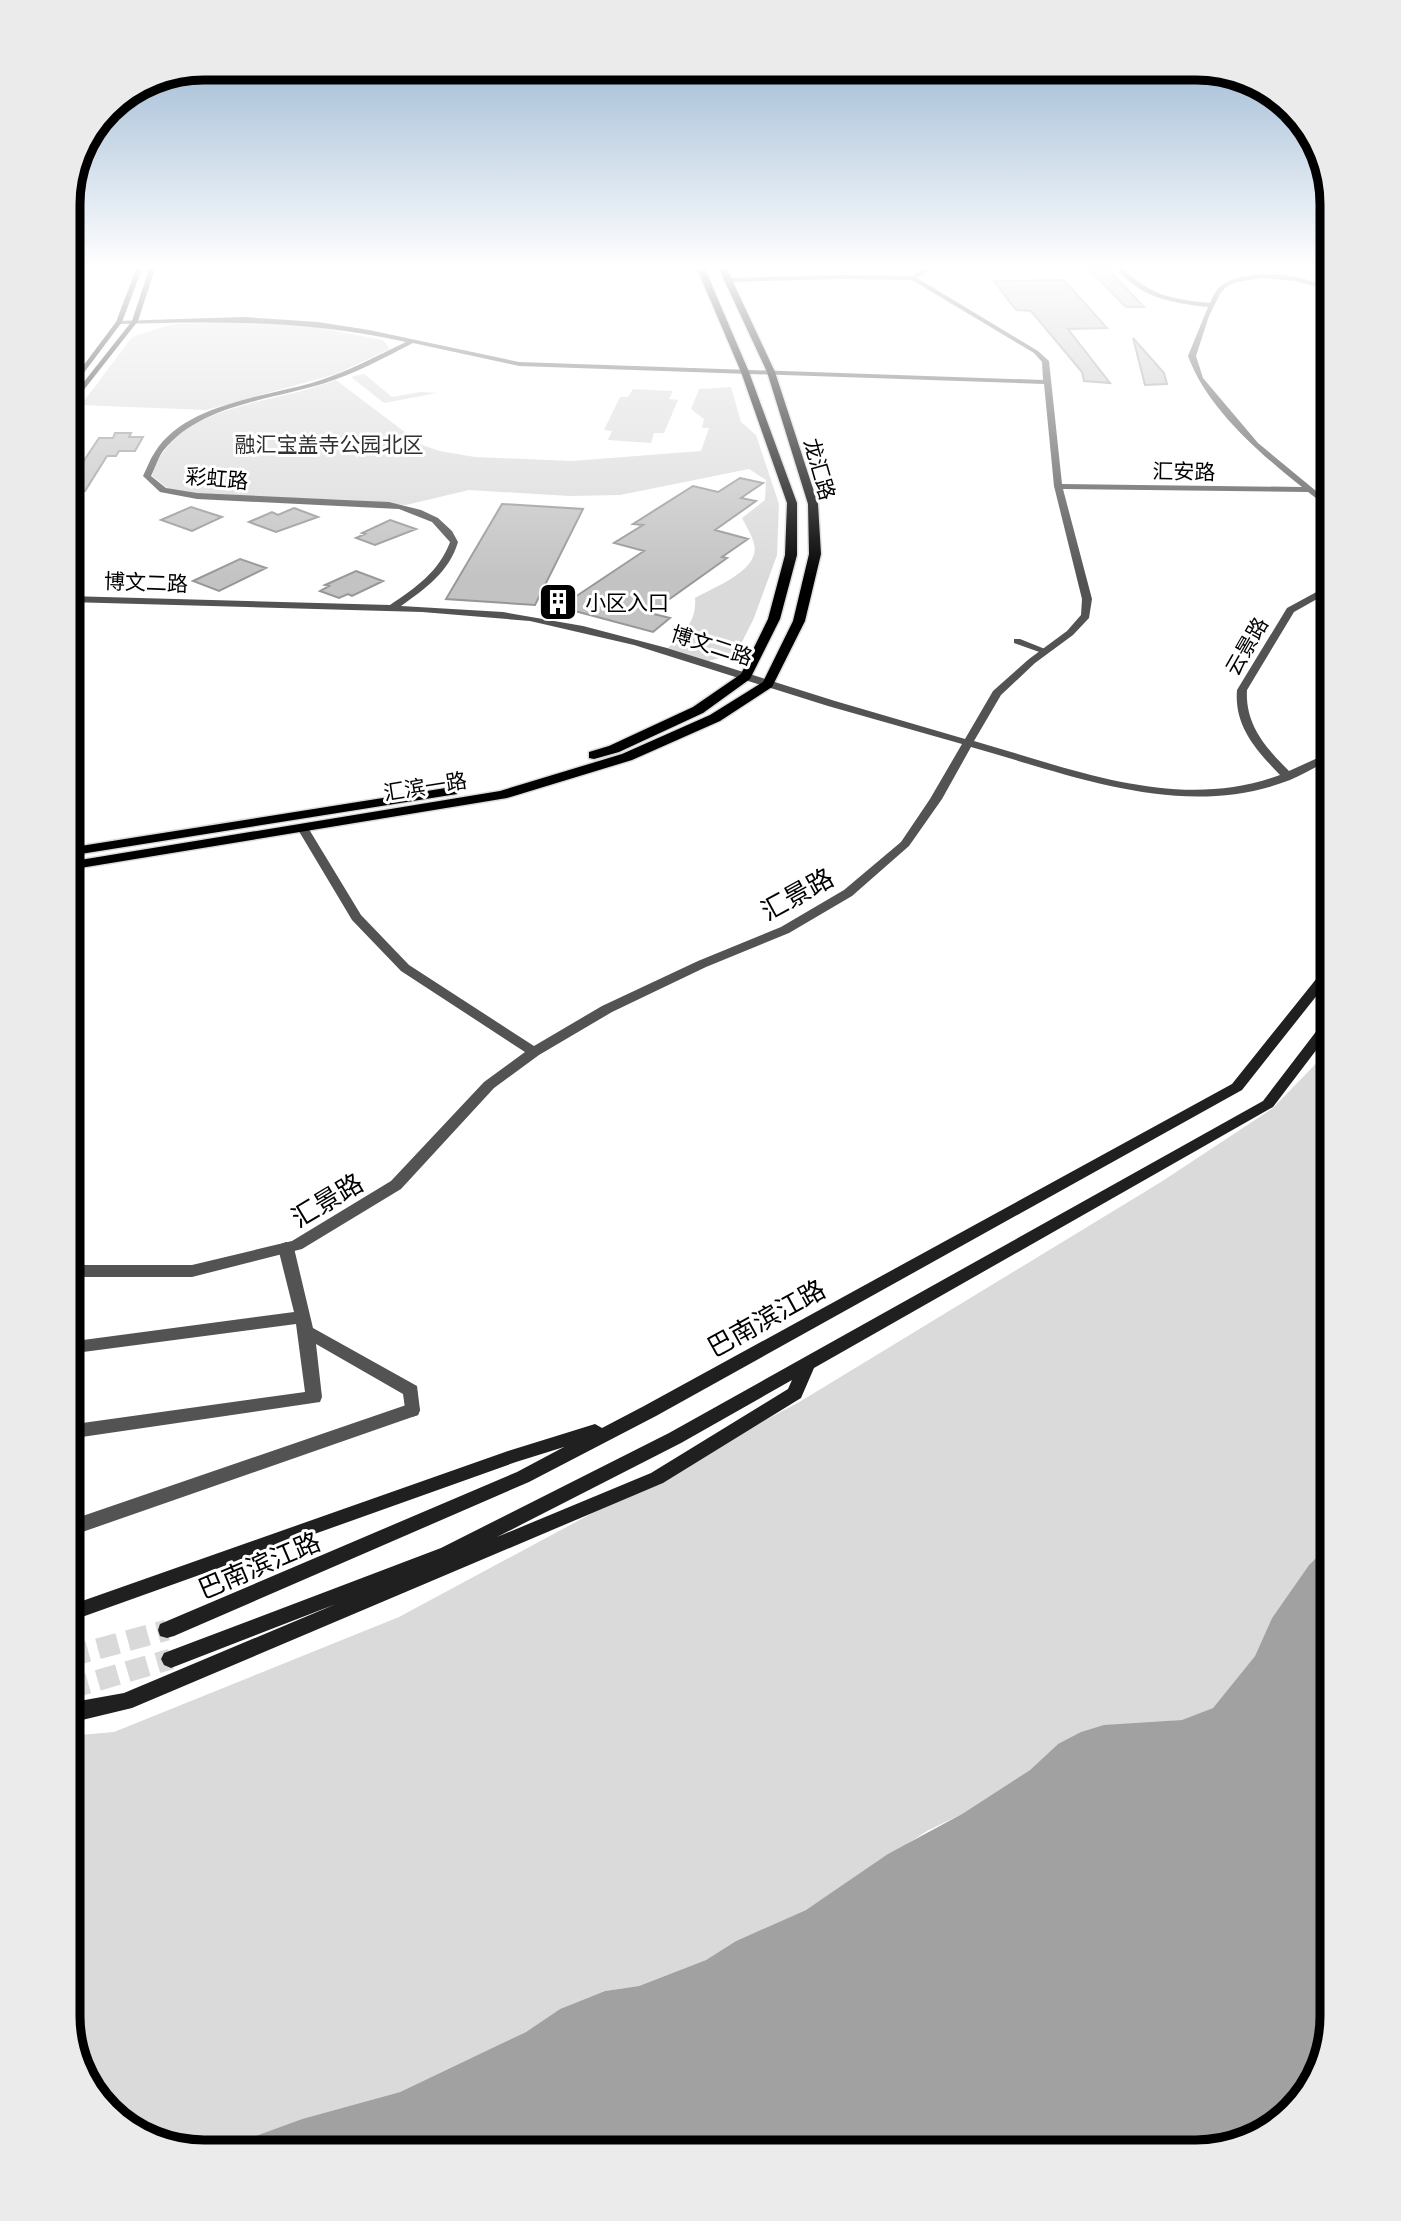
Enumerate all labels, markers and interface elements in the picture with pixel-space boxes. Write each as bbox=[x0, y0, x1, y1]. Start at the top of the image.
park label: 融汇宝盖寺公园北区 bbox=[235, 428, 424, 460]
street label: 龙汇路 bbox=[796, 434, 844, 504]
street label: 汇安路 bbox=[1152, 454, 1216, 488]
street label: 彩虹路 bbox=[184, 459, 250, 497]
street label: 博文二路 bbox=[103, 565, 189, 599]
building icon: 小区入口 bbox=[537, 581, 579, 623]
place label: 小区入口 bbox=[585, 586, 669, 618]
street label: 云景路 bbox=[1216, 611, 1276, 681]
street label: 博文二路 bbox=[667, 617, 757, 673]
street label: 汇滨一路 bbox=[381, 764, 469, 808]
street label: 汇景路 bbox=[753, 858, 841, 930]
street label: 汇景路 bbox=[284, 1163, 370, 1237]
street label: 巴南滨江路 bbox=[700, 1269, 832, 1367]
street label: 巴南滨江路 bbox=[192, 1522, 326, 1608]

